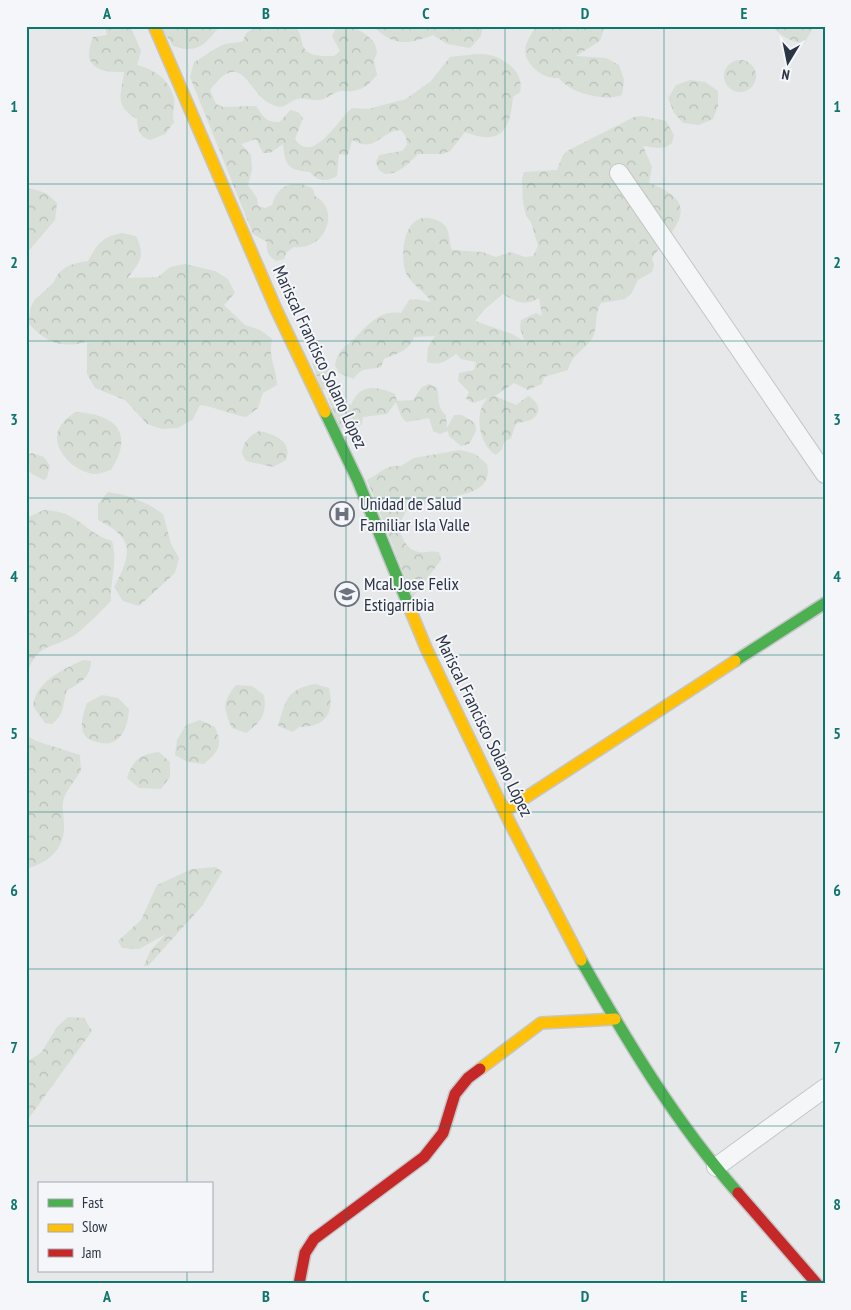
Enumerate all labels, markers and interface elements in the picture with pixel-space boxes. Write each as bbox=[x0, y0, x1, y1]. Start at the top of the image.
text: A bbox=[102, 3, 112, 23]
text: B bbox=[262, 3, 270, 23]
text: C bbox=[422, 3, 430, 23]
text: D bbox=[581, 3, 590, 23]
text: E bbox=[741, 3, 748, 23]
north arrow bbox=[764, 38, 814, 88]
text: N bbox=[780, 65, 791, 84]
text: 1 bbox=[10, 96, 18, 116]
text: 1 bbox=[833, 96, 841, 116]
text: 2 bbox=[10, 252, 18, 272]
text: 2 bbox=[833, 252, 841, 272]
street label: Mariscal Francisco Solano López bbox=[268, 262, 373, 452]
text: 3 bbox=[10, 409, 18, 429]
text: 3 bbox=[833, 409, 841, 429]
place label: Unidad de Salud Familiar Isla Valle bbox=[360, 492, 470, 536]
hospital icon: Unidad de Salud Familiar Isla Valle bbox=[329, 501, 355, 527]
text: 4 bbox=[10, 566, 18, 586]
text: 4 bbox=[833, 566, 841, 586]
place label: Mcal. Jose Felix Estigarribia bbox=[364, 572, 460, 616]
school or university icon: Mcal. Jose Felix Estigarribia bbox=[334, 581, 360, 607]
street label: Mariscal Francisco Solano López bbox=[430, 631, 538, 820]
text: 5 bbox=[10, 723, 18, 743]
text: 5 bbox=[833, 723, 841, 743]
text: 6 bbox=[10, 880, 18, 900]
text: 6 bbox=[833, 880, 841, 900]
text: 7 bbox=[10, 1037, 18, 1057]
text: 7 bbox=[833, 1037, 841, 1057]
legend bbox=[38, 1182, 212, 1272]
text: Fast bbox=[82, 1193, 103, 1212]
text: 8 bbox=[10, 1194, 18, 1214]
text: 8 bbox=[833, 1194, 841, 1214]
text: Slow bbox=[82, 1217, 107, 1236]
text: Jam bbox=[81, 1243, 101, 1262]
text: A bbox=[102, 1286, 112, 1306]
text: B bbox=[262, 1286, 270, 1306]
text: C bbox=[422, 1286, 430, 1306]
text: D bbox=[581, 1286, 590, 1306]
text: E bbox=[741, 1286, 748, 1306]

